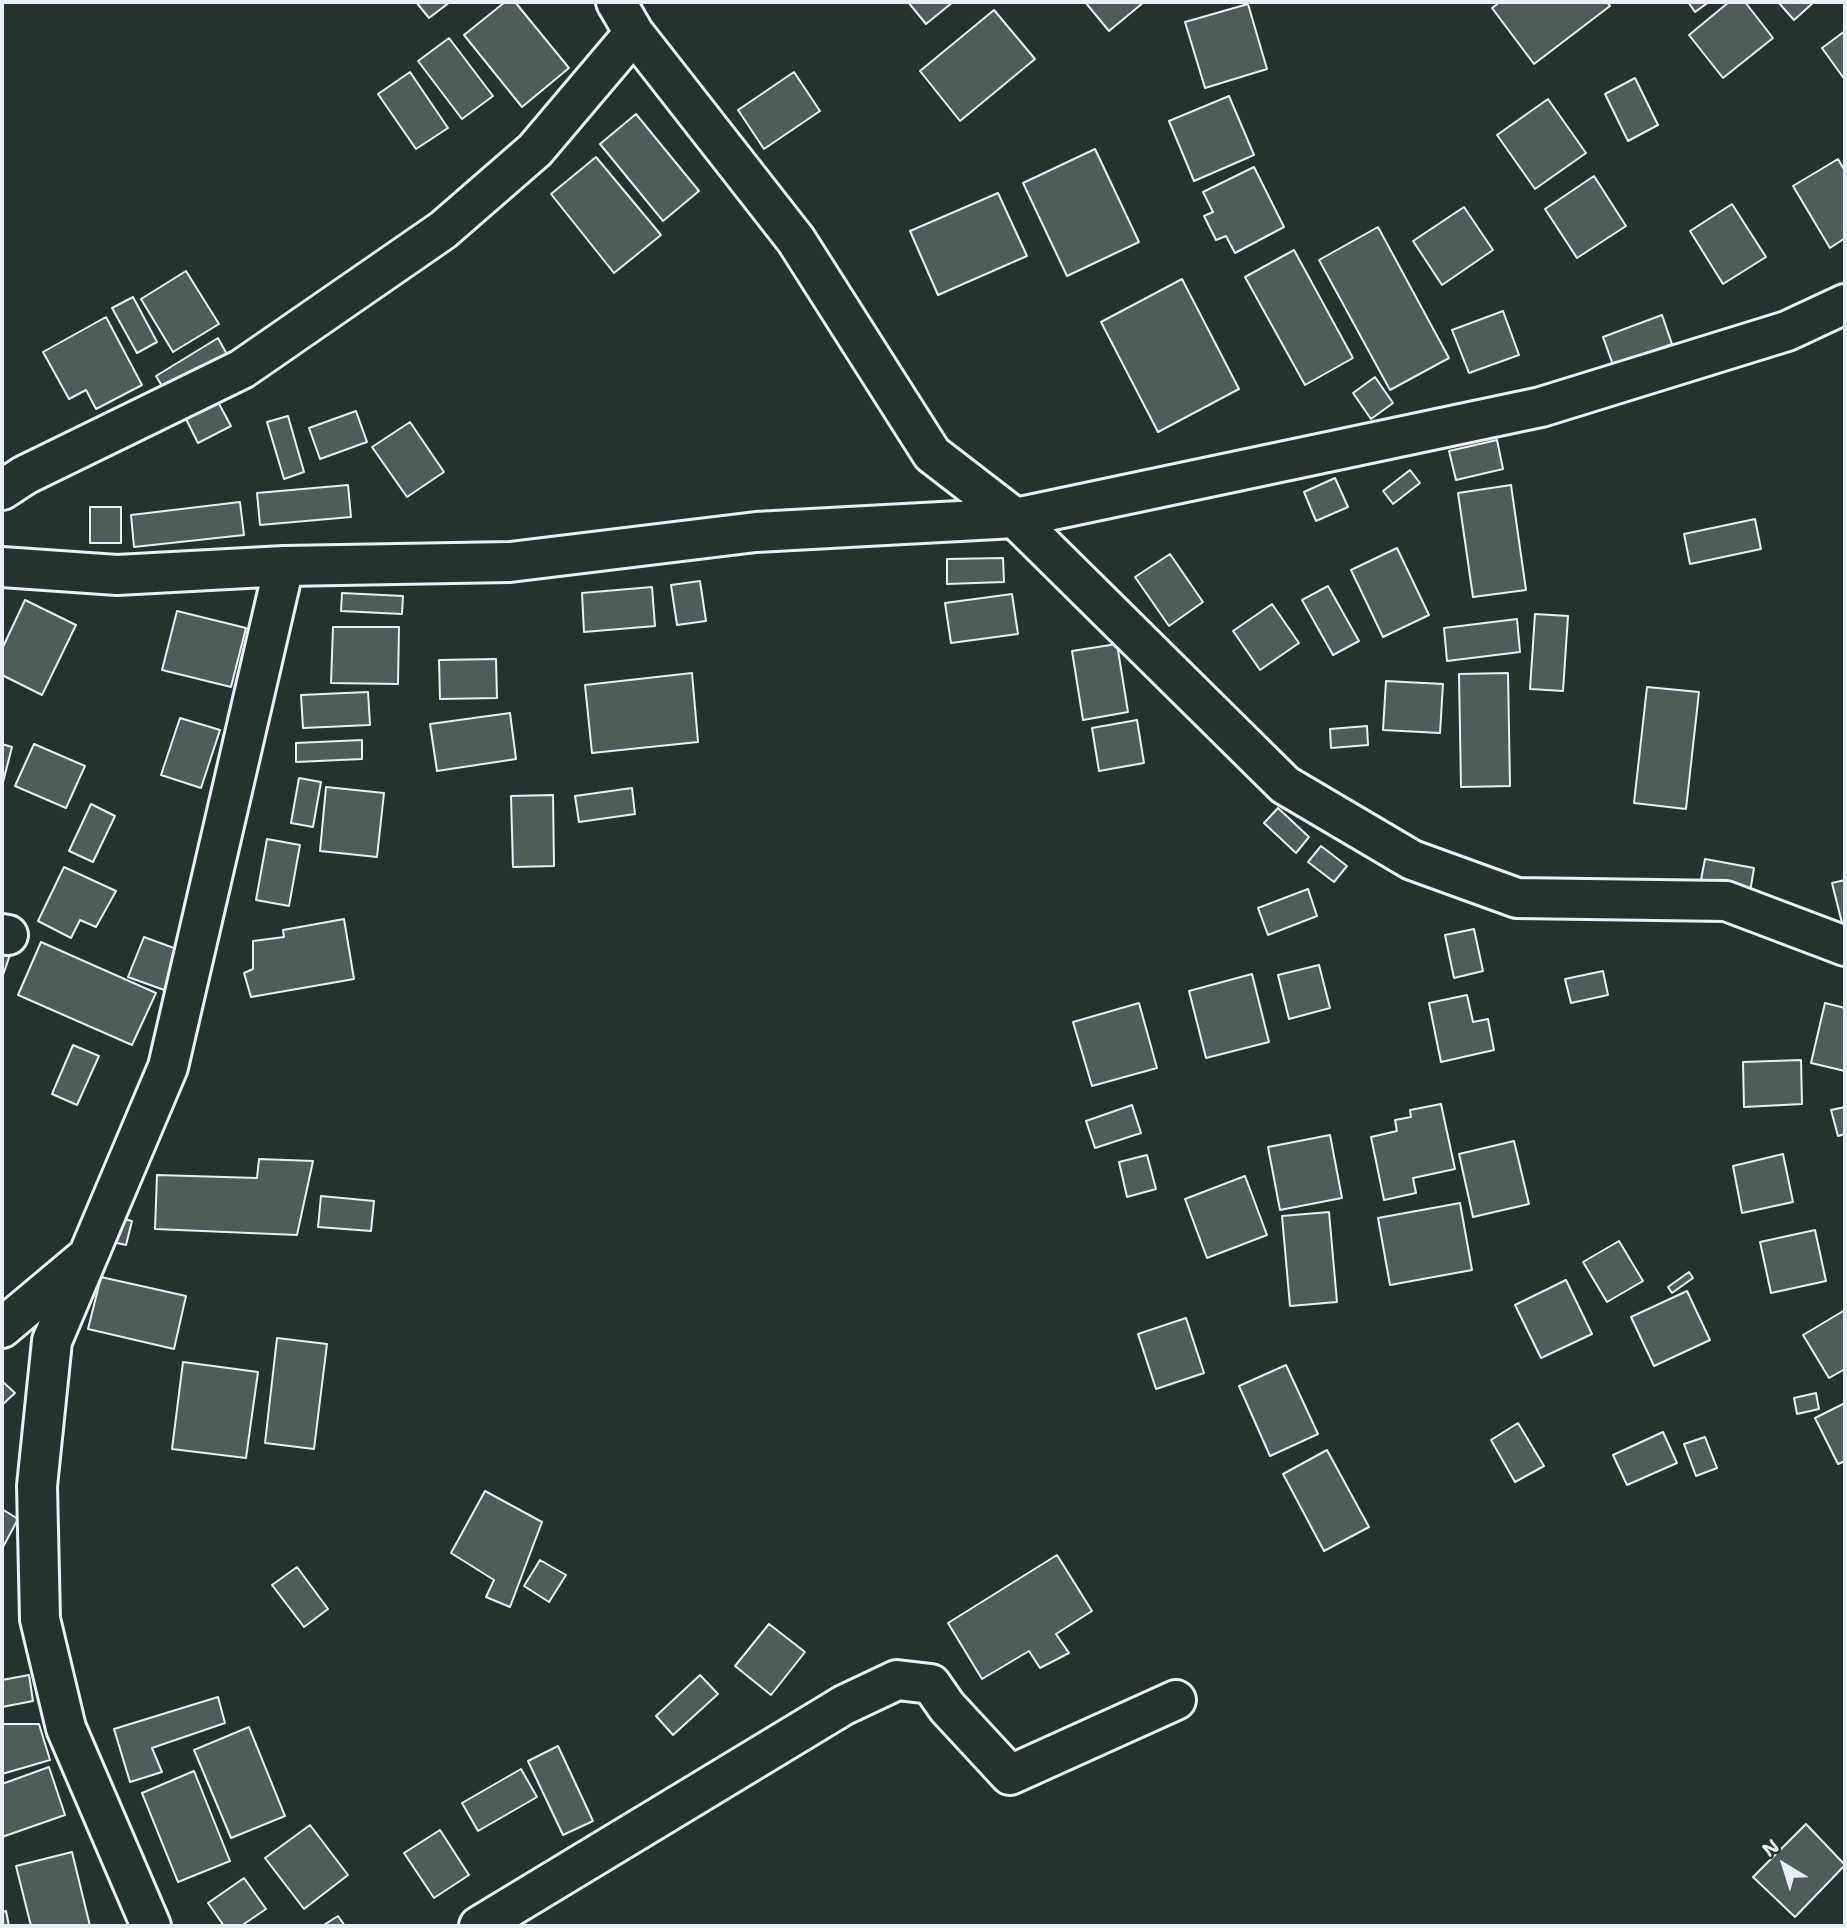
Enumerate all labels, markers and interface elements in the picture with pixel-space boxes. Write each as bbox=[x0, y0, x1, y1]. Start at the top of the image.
north arrow bbox=[1749, 1830, 1819, 1900]
text: N bbox=[1757, 1834, 1784, 1863]

